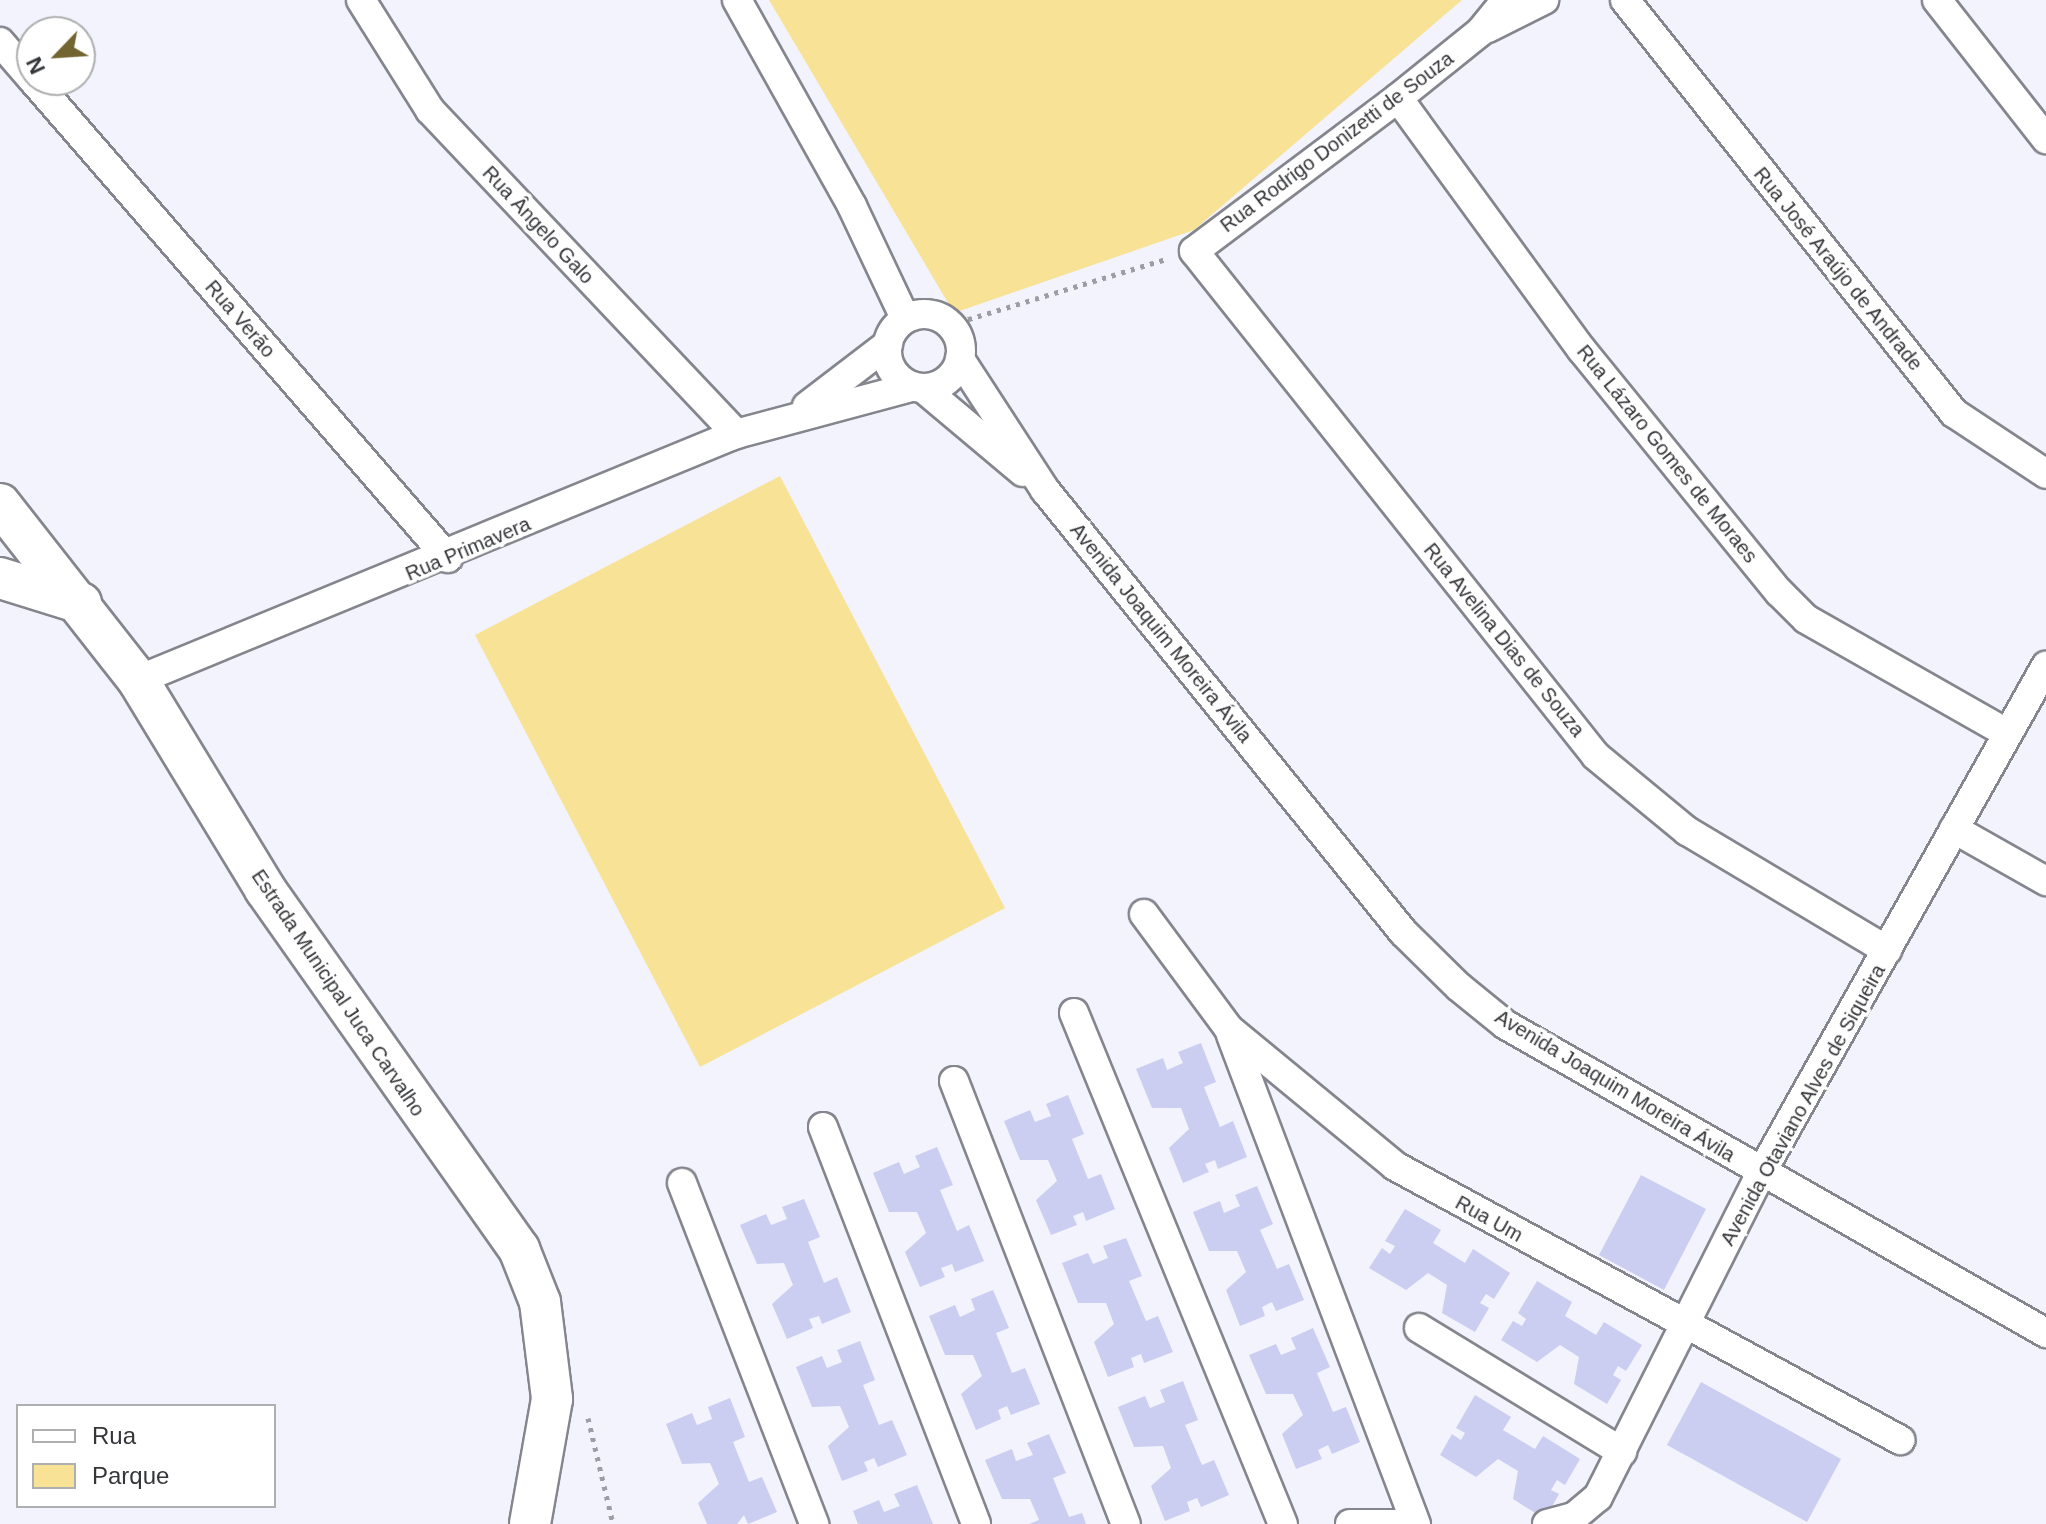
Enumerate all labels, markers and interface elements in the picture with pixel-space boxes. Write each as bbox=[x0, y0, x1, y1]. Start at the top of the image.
north arrow bbox=[16, 16, 96, 96]
street label: Rua Rodrigo Donizetti de Souza bbox=[1216, 46, 1458, 238]
text: N bbox=[21, 53, 50, 78]
street label: Rua Ângelo Galo bbox=[477, 161, 599, 289]
street label: Rua José Araújo de Andrade bbox=[1748, 162, 1928, 376]
street label: Rua Verão bbox=[200, 275, 280, 363]
street label: Rua Lázaro Gomes de Moraes bbox=[1572, 340, 1762, 568]
street label: Rua Primavera bbox=[402, 512, 534, 586]
street label: Avenida Joaquim Moreira Ávila bbox=[1065, 518, 1257, 748]
street label: Rua Avelina Dias de Souza bbox=[1418, 538, 1590, 742]
street label: Estrada Municipal Juca Carvalho bbox=[246, 865, 430, 1121]
street label: Avenida Otaviano Alves de Siqueira bbox=[1715, 960, 1891, 1250]
street label: Avenida Joaquim Moreira Ávila bbox=[1491, 1005, 1739, 1167]
street label: Rua Um bbox=[1451, 1191, 1527, 1247]
legend bbox=[16, 1404, 276, 1508]
text: Rua bbox=[92, 1422, 136, 1449]
text: Parque bbox=[92, 1462, 169, 1489]

